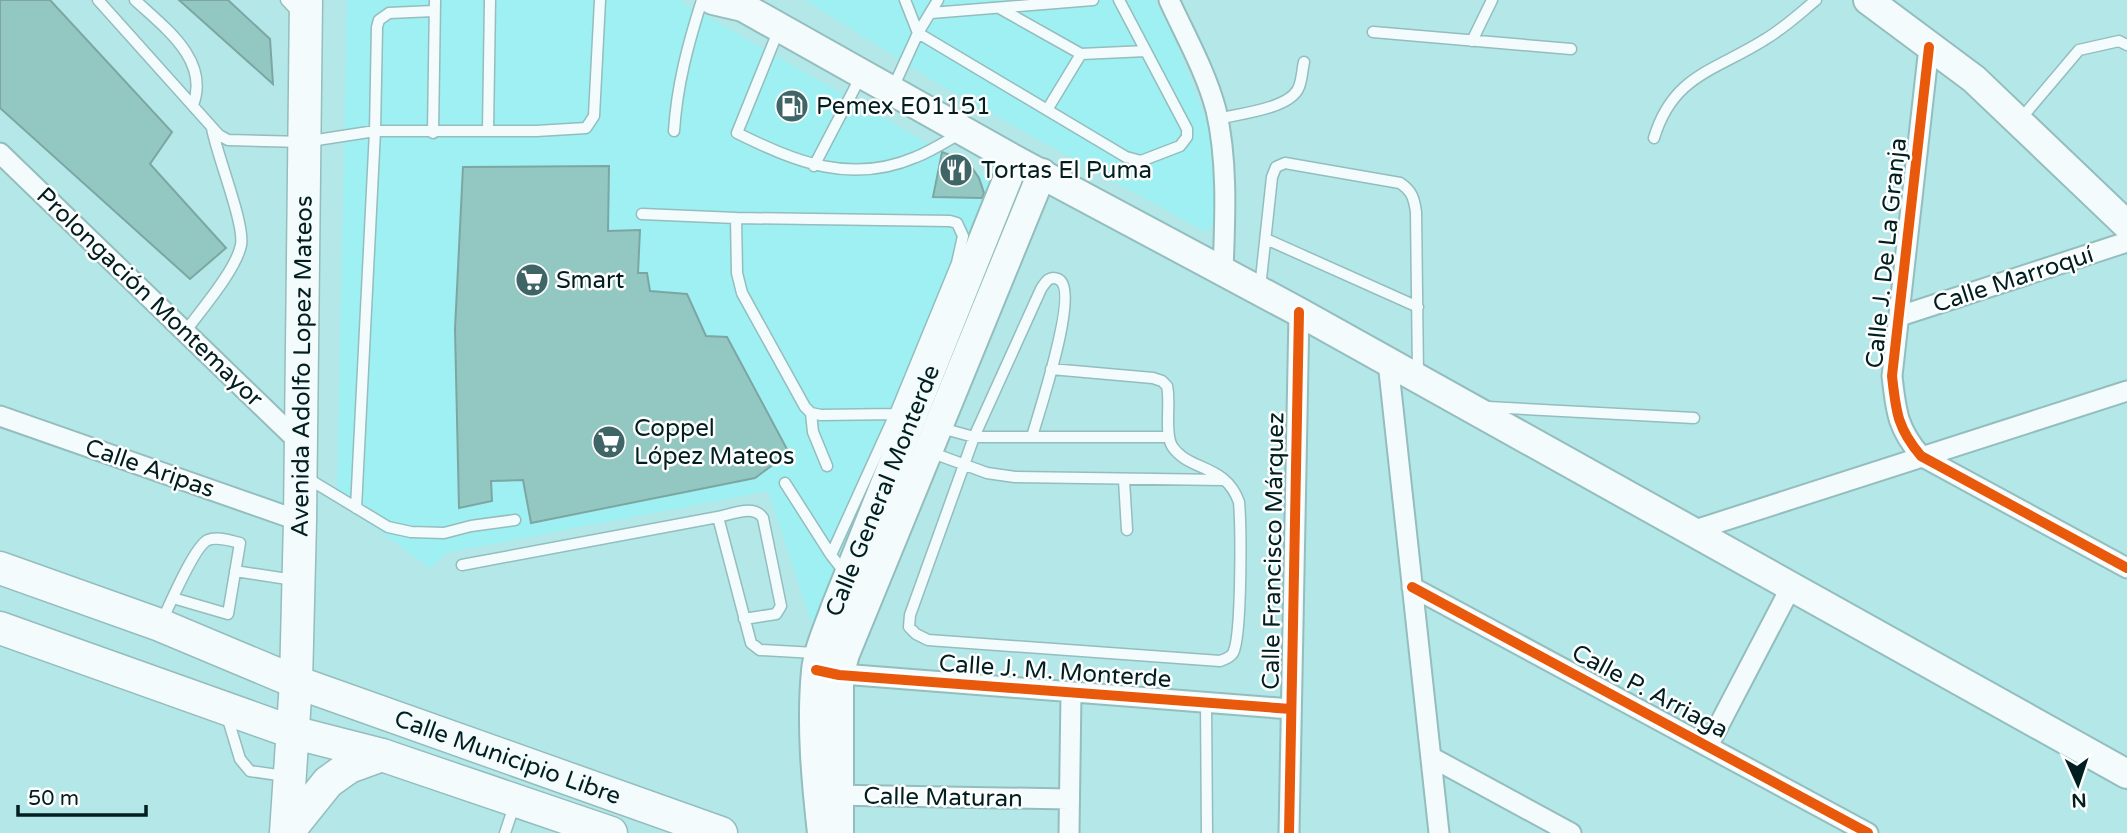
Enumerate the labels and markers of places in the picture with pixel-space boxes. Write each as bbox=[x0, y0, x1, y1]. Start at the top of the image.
fuel station icon: Pemex E01151 bbox=[773, 87, 811, 125]
place label: Pemex E01151 bbox=[816, 92, 991, 121]
restaurant icon: Tortas El Puma bbox=[937, 151, 975, 189]
place label: Tortas El Puma bbox=[981, 156, 1152, 185]
supermarket icon: Smart bbox=[513, 261, 551, 299]
place label: Smart bbox=[556, 266, 624, 295]
place label: Coppel López Mateos bbox=[634, 414, 794, 471]
supermarket icon: Coppel López Mateos bbox=[590, 423, 628, 461]

